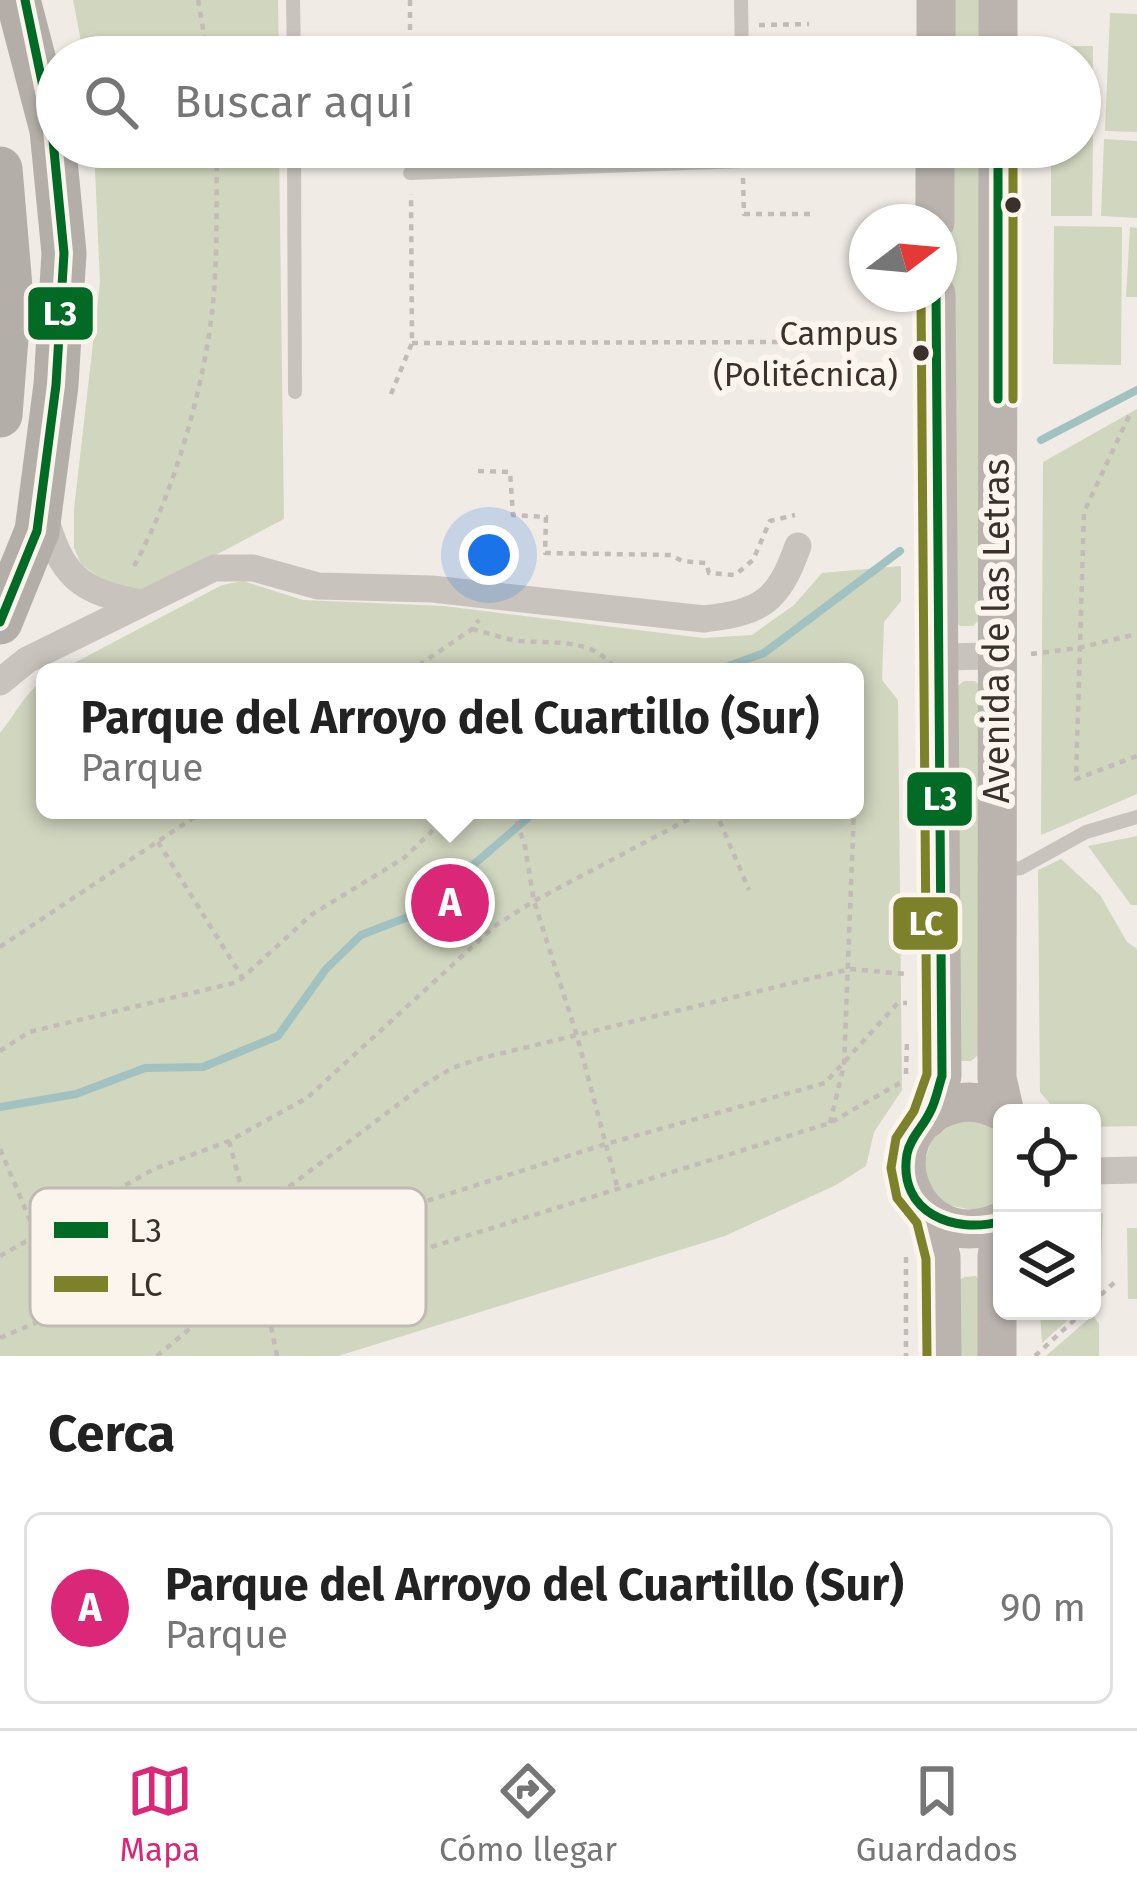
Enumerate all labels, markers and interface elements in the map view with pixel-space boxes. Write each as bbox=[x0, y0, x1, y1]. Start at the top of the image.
search box bbox=[36, 36, 1101, 168]
icon: search bbox=[78, 69, 144, 135]
text: Buscar aquí bbox=[174, 75, 414, 129]
unlabelled marker bbox=[1002, 194, 1024, 216]
north arrow bbox=[849, 204, 957, 312]
line badge: L3 bbox=[26, 285, 95, 342]
text: L3 bbox=[43, 294, 77, 334]
place label: Campus (Politécnica) bbox=[713, 314, 898, 395]
marker: Campus (Politécnica) bbox=[910, 342, 932, 364]
street label: Avenida de las Letras bbox=[975, 459, 1019, 803]
your location bbox=[459, 525, 519, 585]
popup bbox=[36, 663, 864, 819]
text: Parque del Arroyo del Cuartillo (Sur) bbox=[81, 691, 820, 745]
text: Parque bbox=[81, 745, 203, 791]
line badge: L3 bbox=[905, 770, 974, 828]
text: L3 bbox=[923, 779, 957, 819]
pin: A bbox=[411, 858, 489, 948]
line badge: LC bbox=[891, 895, 960, 952]
text: LC bbox=[909, 904, 943, 944]
map controls bbox=[993, 1104, 1101, 1320]
button: locate bbox=[993, 1104, 1101, 1212]
legend bbox=[30, 1188, 426, 1326]
text: L3 bbox=[129, 1211, 162, 1251]
button: layers bbox=[993, 1212, 1101, 1320]
text: LC bbox=[129, 1265, 162, 1305]
text: Cerca bbox=[48, 1403, 175, 1465]
text: Parque del Arroyo del Cuartillo (Sur) bbox=[165, 1558, 904, 1612]
text: A bbox=[78, 1585, 102, 1631]
text: 90 m bbox=[1000, 1585, 1086, 1631]
text: Parque bbox=[165, 1612, 288, 1658]
tab: Mapa bbox=[119, 1758, 200, 1870]
tab: Cómo llegar bbox=[439, 1758, 617, 1870]
tab: Guardados bbox=[856, 1758, 1018, 1870]

